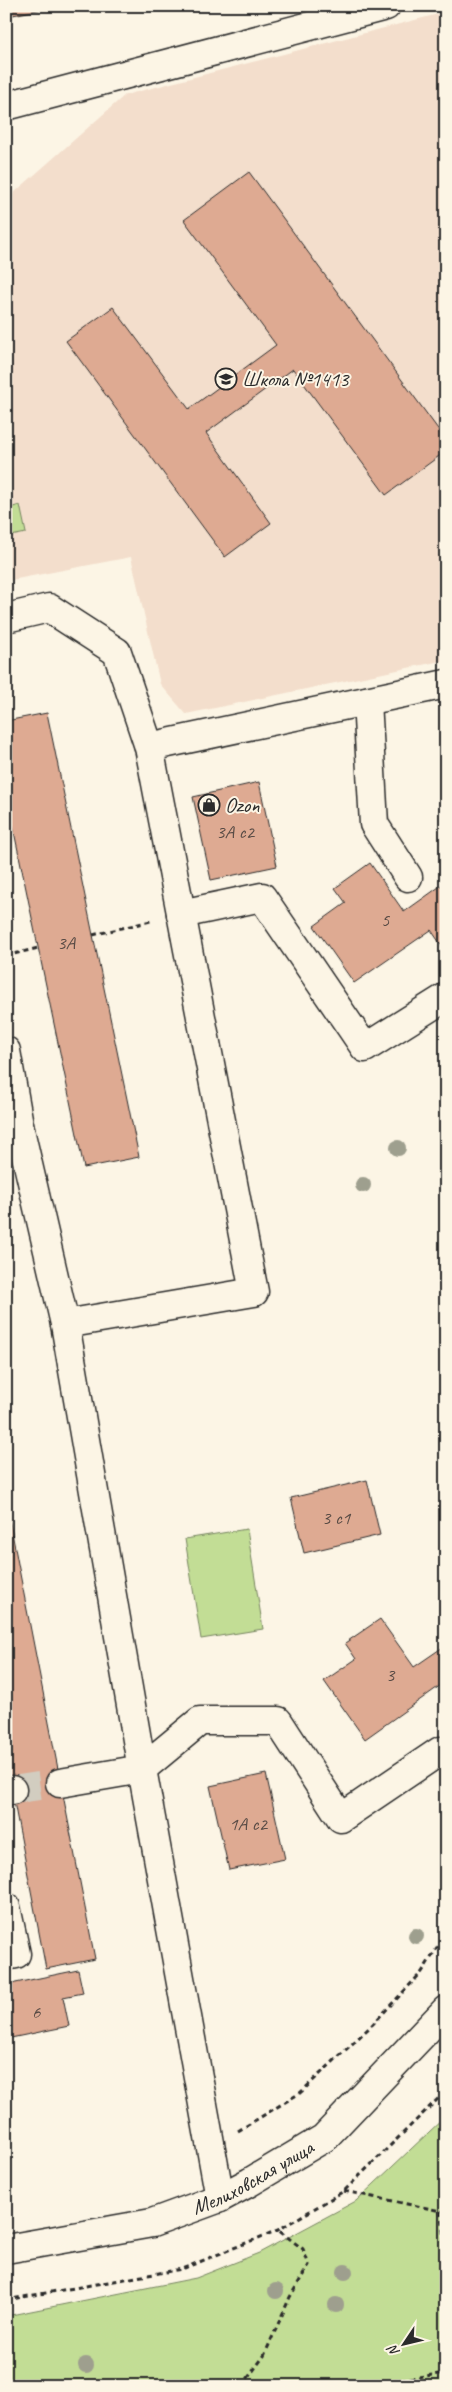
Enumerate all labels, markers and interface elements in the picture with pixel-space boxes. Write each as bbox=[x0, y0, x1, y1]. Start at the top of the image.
place label: Школа №1413 bbox=[242, 366, 350, 392]
school or university icon: Школа №1413 bbox=[214, 367, 238, 391]
place label: Ozon bbox=[225, 792, 260, 818]
shop icon: Ozon bbox=[197, 793, 221, 817]
house number: 3А с2 bbox=[216, 820, 255, 844]
house number: 5 bbox=[381, 908, 391, 932]
house number: 3А bbox=[57, 931, 77, 955]
house number: 3 с1 bbox=[322, 1506, 352, 1530]
house number: 3 bbox=[386, 1663, 396, 1687]
house number: 1А с2 bbox=[229, 1812, 268, 1836]
house number: 6 bbox=[32, 2000, 42, 2024]
street label: Мелиховская улица bbox=[188, 2134, 319, 2220]
north arrow bbox=[380, 2320, 430, 2370]
text: N bbox=[383, 2341, 403, 2360]

